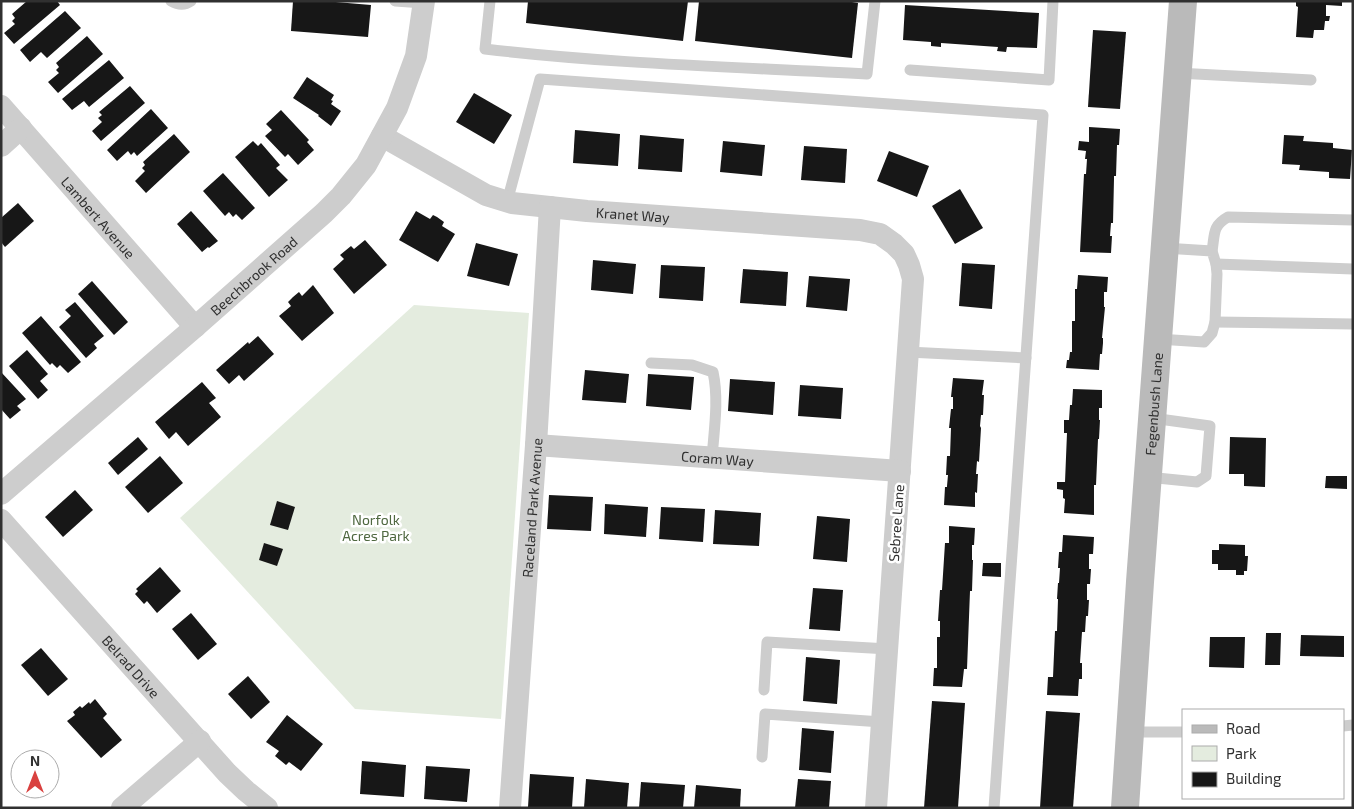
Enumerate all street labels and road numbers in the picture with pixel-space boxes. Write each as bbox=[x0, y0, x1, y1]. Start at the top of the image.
street label: Lambert Avenue bbox=[58, 173, 139, 262]
street label: Kranet Way bbox=[595, 203, 671, 225]
street label: Beechbrook Road bbox=[206, 232, 300, 318]
street label: Fegenbush Lane bbox=[1141, 352, 1165, 456]
street label: Raceland Park Avenue bbox=[518, 437, 545, 578]
street label: Coram Way bbox=[681, 447, 755, 469]
street label: Sebree Lane bbox=[885, 484, 907, 562]
street label: Belrad Drive bbox=[99, 631, 164, 701]

